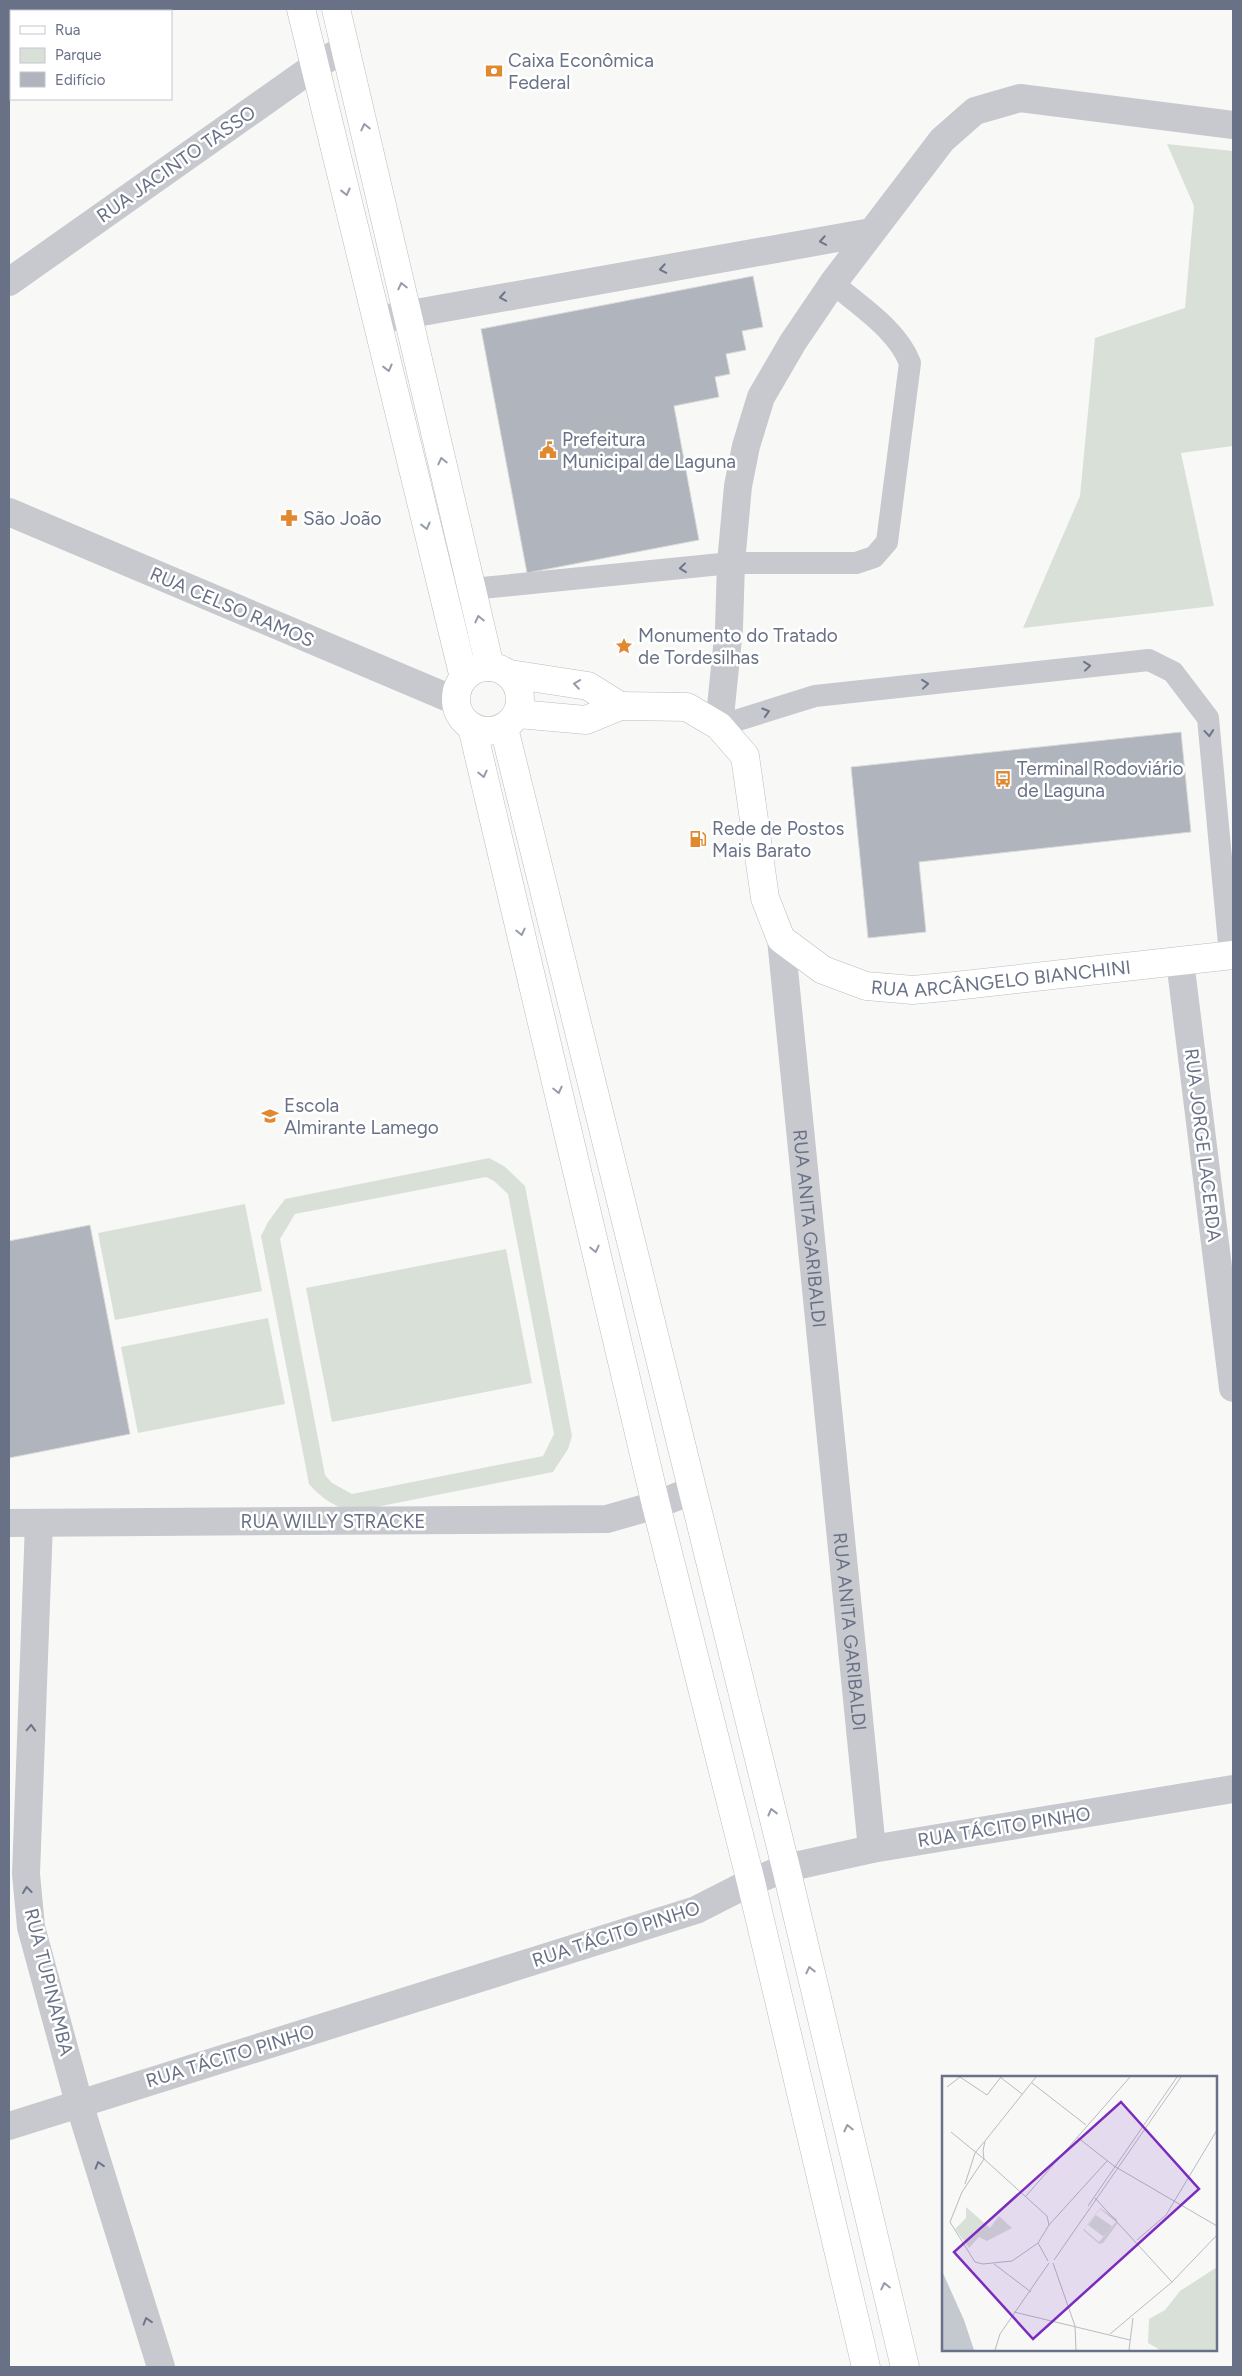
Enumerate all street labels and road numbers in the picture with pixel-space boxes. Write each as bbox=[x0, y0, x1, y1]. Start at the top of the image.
street label: RUA JACINTO TASSO bbox=[92, 100, 260, 228]
street label: RUA CELSO RAMOS bbox=[146, 562, 318, 652]
street label: RUA ARCÂNGELO BIANCHINI bbox=[870, 955, 1132, 1002]
street label: RUA JORGE LACERDA bbox=[1180, 1047, 1226, 1243]
street label: RUA ANITA GARIBALDI bbox=[789, 1128, 831, 1329]
street label: RUA WILLY STRACKE bbox=[240, 1510, 426, 1533]
street label: RUA ANITA GARIBALDI bbox=[829, 1531, 872, 1732]
street label: RUA TÁCITO PINHO bbox=[916, 1802, 1092, 1852]
street label: RUA TÁCITO PINHO bbox=[529, 1896, 703, 1972]
street label: RUA TUPINAMBA bbox=[20, 1906, 78, 2058]
street label: RUA TÁCITO PINHO bbox=[143, 2019, 317, 2093]

